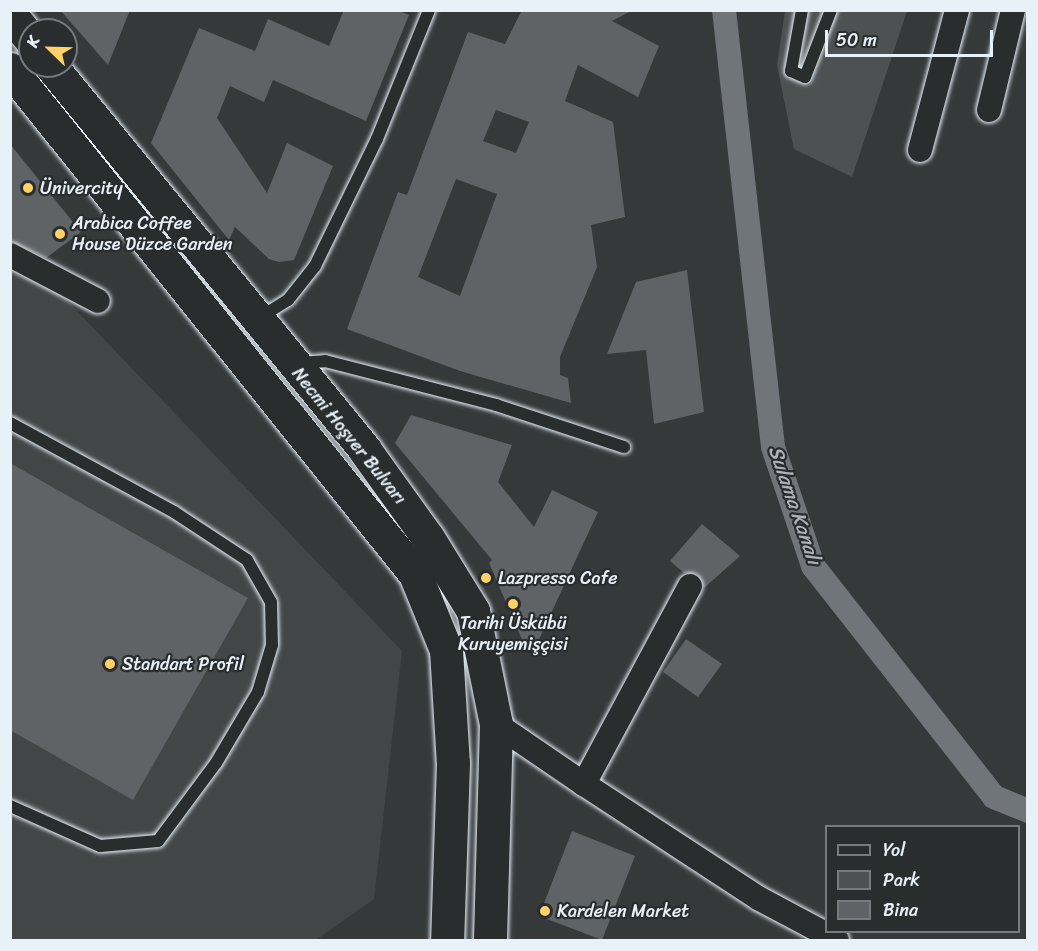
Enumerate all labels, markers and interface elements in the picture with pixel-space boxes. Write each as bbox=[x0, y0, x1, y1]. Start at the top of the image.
north arrow bbox=[18, 18, 78, 78]
scale bar bbox=[828, 18, 996, 56]
text: 50 m bbox=[836, 24, 877, 56]
text: K bbox=[18, 31, 48, 52]
place label: Ünivercity bbox=[40, 177, 123, 199]
marker: Ünivercity bbox=[21, 181, 35, 195]
place label: Arabica Coffee House Düzce Garden bbox=[72, 213, 233, 256]
marker: Arabica Coffee House Düzce Garden bbox=[53, 227, 67, 241]
street label: Necmi Hoşver Bulvarı bbox=[287, 363, 411, 509]
water label: Sulama Kanalı bbox=[763, 443, 827, 567]
place label: Lazpresso Cafe bbox=[498, 567, 618, 589]
marker: Lazpresso Cafe bbox=[479, 571, 493, 585]
marker: Tarihi Üskübü Kuruyemişçisi bbox=[506, 597, 520, 611]
place label: Tarihi Üskübü Kuruyemişçisi bbox=[458, 613, 568, 656]
place label: Standart Profil bbox=[122, 653, 244, 675]
marker: Standart Profil bbox=[103, 657, 117, 671]
legend bbox=[825, 825, 1020, 933]
text: Yol bbox=[883, 834, 905, 866]
text: Park bbox=[883, 864, 920, 896]
text: Bina bbox=[883, 894, 918, 926]
place label: Kardelen Market bbox=[557, 900, 688, 922]
marker: Kardelen Market bbox=[538, 904, 552, 918]

